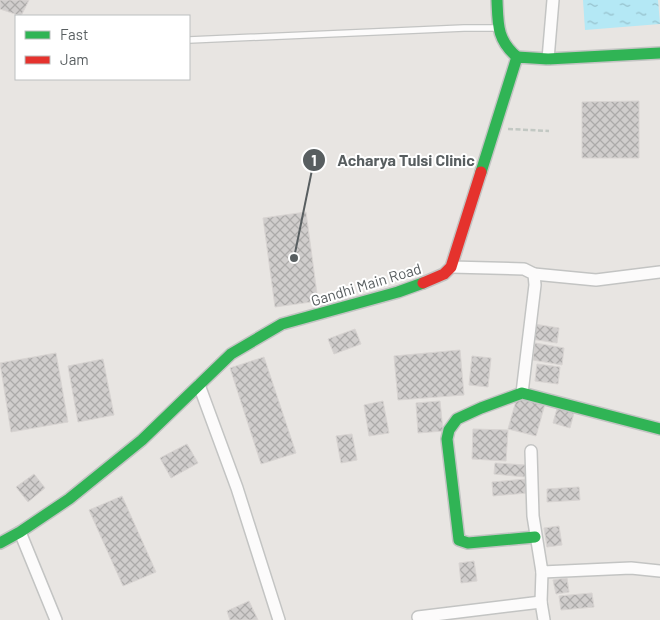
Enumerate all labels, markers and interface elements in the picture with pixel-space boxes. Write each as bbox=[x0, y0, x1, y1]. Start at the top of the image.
legend bbox=[15, 15, 190, 80]
text: Fast bbox=[60, 25, 88, 43]
text: Jam bbox=[60, 50, 89, 68]
callout: Acharya Tulsi Clinic bbox=[302, 145, 484, 176]
text: Acharya Tulsi Clinic bbox=[337, 150, 475, 169]
text: 1 bbox=[311, 151, 317, 169]
street label: Gandhi Main Road bbox=[309, 259, 423, 309]

